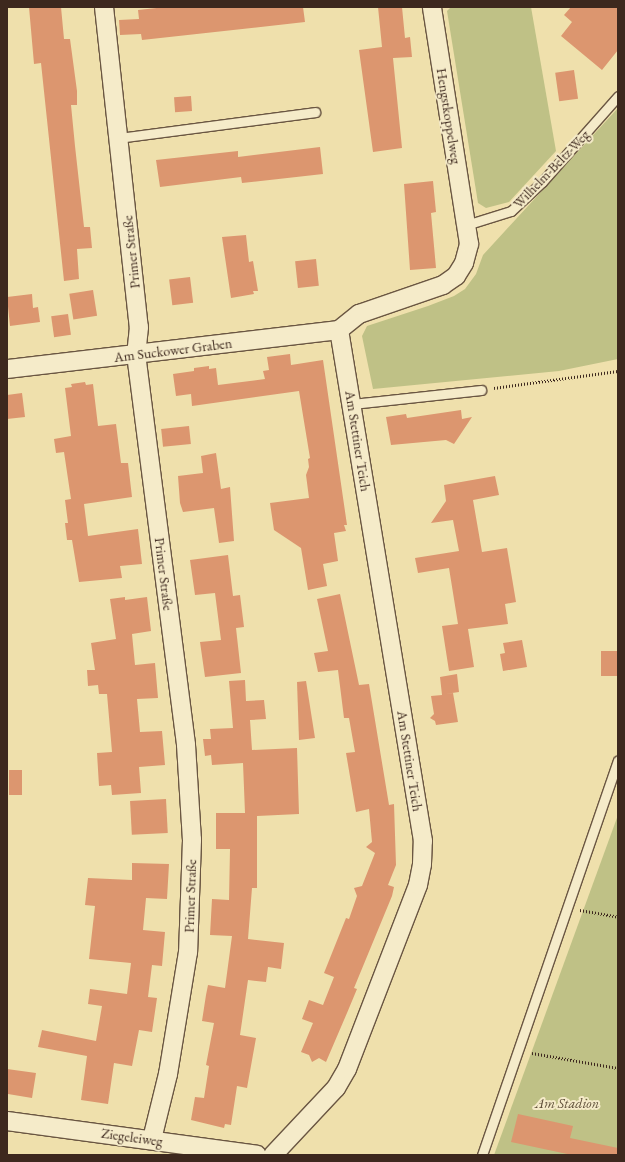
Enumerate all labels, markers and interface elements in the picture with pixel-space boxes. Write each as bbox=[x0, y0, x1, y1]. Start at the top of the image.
street label: Hengstkoppelweg bbox=[433, 67, 465, 165]
street label: Wilhelm-Beltz-Weg bbox=[509, 126, 593, 212]
street label: Primer Straße bbox=[119, 215, 143, 289]
street label: Am Suckower Graben bbox=[113, 334, 233, 366]
street label: Am Stettiner Teich bbox=[342, 389, 374, 493]
street label: Primer Straße bbox=[151, 537, 177, 611]
street label: Am Stettiner Teich bbox=[394, 709, 426, 813]
street label: Primer Straße bbox=[180, 859, 200, 933]
park label: Am Stadion bbox=[535, 1095, 599, 1111]
street label: Ziegeleiweg bbox=[100, 1124, 164, 1150]

